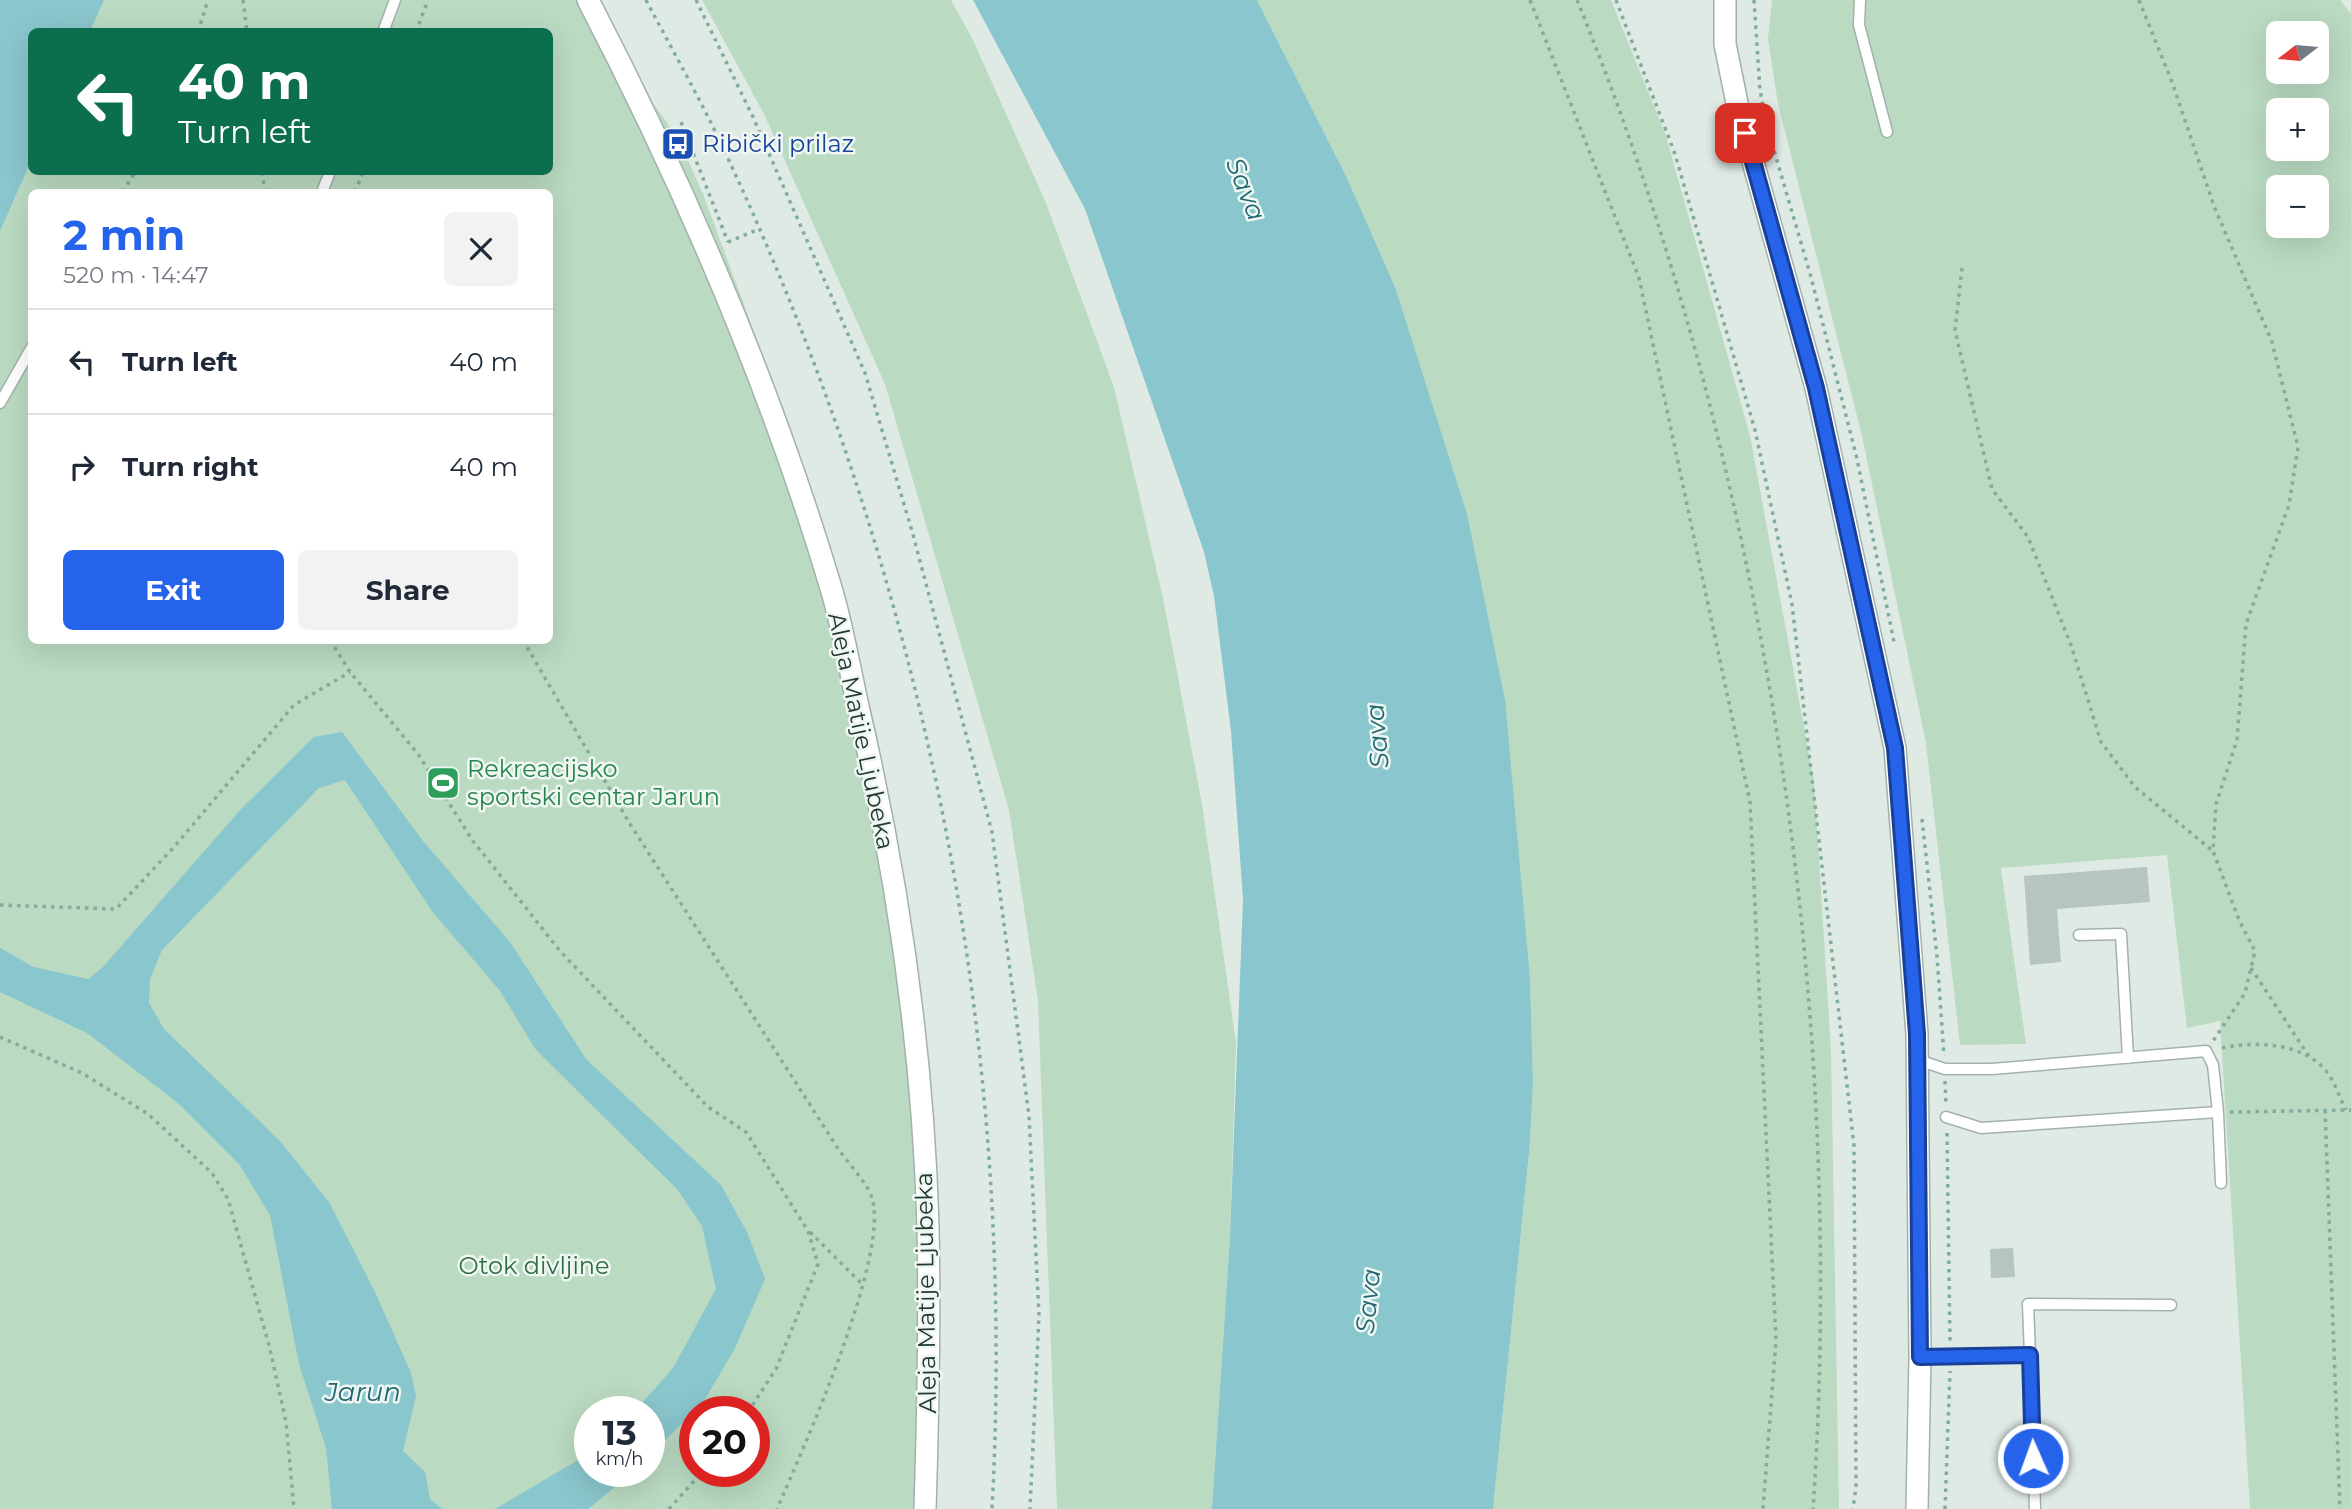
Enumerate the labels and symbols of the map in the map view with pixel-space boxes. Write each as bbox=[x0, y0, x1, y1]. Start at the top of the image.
north arrow bbox=[2266, 21, 2329, 84]
pin bbox=[1715, 103, 1775, 163]
bus stop icon: Ribički prilaz bbox=[659, 125, 697, 163]
place label: Ribički prilaz bbox=[702, 129, 854, 158]
water label: Sava bbox=[1219, 153, 1273, 225]
street label: Aleja Matije Ljubeka bbox=[822, 610, 901, 852]
water label: Sava bbox=[1358, 702, 1396, 770]
place label: Rekreacijsko sportski centar Jarun bbox=[467, 754, 720, 811]
sports icon: Rekreacijsko sportski centar Jarun bbox=[424, 764, 462, 802]
street label: Aleja Matije Ljubeka bbox=[909, 1172, 942, 1414]
park label: Otok divljine bbox=[458, 1251, 610, 1280]
water label: Sava bbox=[1349, 1267, 1387, 1335]
water label: Jarun bbox=[324, 1376, 401, 1408]
speed limit sign: 20 bbox=[679, 1396, 770, 1487]
position arrow bbox=[1996, 1421, 2070, 1495]

